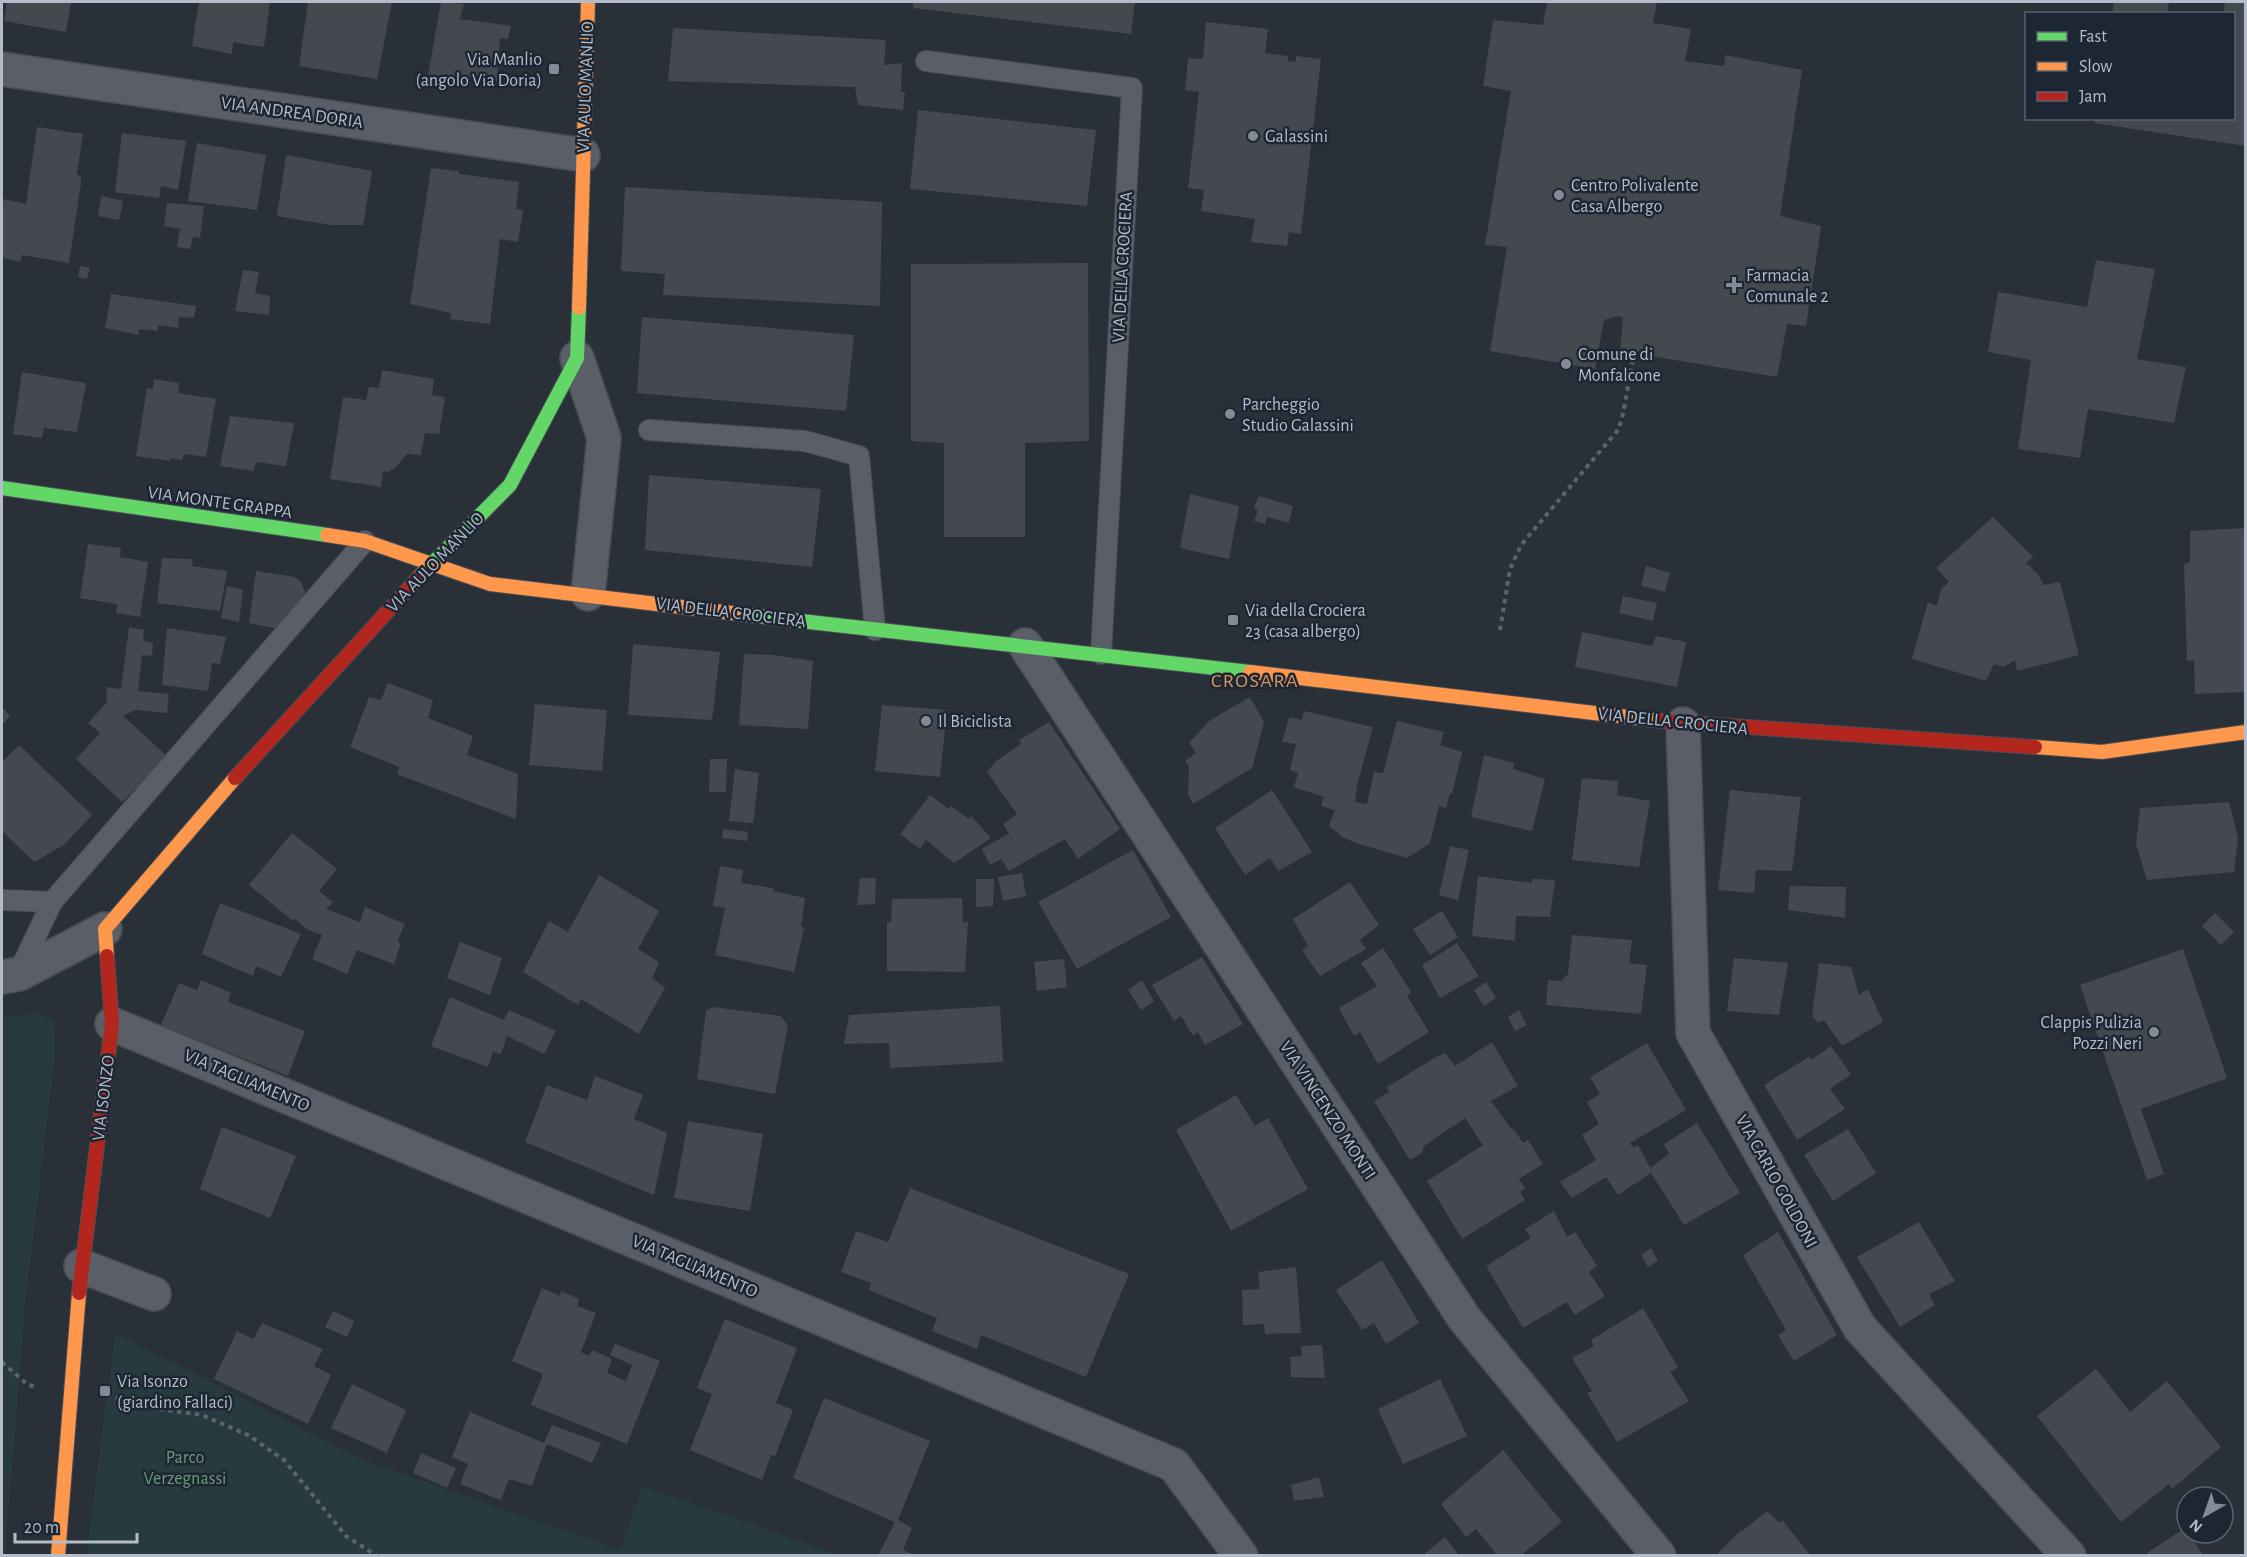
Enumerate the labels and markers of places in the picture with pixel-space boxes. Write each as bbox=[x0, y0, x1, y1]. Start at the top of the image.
place label: Via Manlio (angolo Via Doria) bbox=[415, 51, 542, 90]
marker: Via Manlio (angolo Via Doria) bbox=[547, 62, 561, 76]
place label: Galassini bbox=[1265, 128, 1328, 146]
marker: Galassini bbox=[1246, 129, 1260, 143]
place label: Centro Polivalente Casa Albergo bbox=[1571, 177, 1699, 216]
marker: Centro Polivalente Casa Albergo bbox=[1552, 188, 1566, 202]
place label: Farmacia Comunale 2 bbox=[1746, 267, 1829, 306]
marker: Farmacia Comunale 2 bbox=[1727, 278, 1741, 292]
place label: Comune di Monfalcone bbox=[1578, 346, 1661, 385]
marker: Comune di Monfalcone bbox=[1559, 357, 1573, 371]
place label: Parcheggio Studio Galassini bbox=[1242, 396, 1354, 435]
marker: Parcheggio Studio Galassini bbox=[1223, 407, 1237, 421]
place label: Via della Crociera 23 (casa albergo) bbox=[1245, 602, 1366, 641]
marker: Via della Crociera 23 (casa albergo) bbox=[1226, 613, 1240, 627]
place label: Il Biciclista bbox=[938, 713, 1012, 731]
marker: Il Biciclista bbox=[919, 714, 933, 728]
place label: Clappis Pulizia Pozzi Neri bbox=[2040, 1014, 2142, 1053]
marker: Clappis Pulizia Pozzi Neri bbox=[2147, 1025, 2161, 1039]
place label: Via Isonzo (giardino Fallaci) bbox=[117, 1373, 234, 1412]
marker: Via Isonzo (giardino Fallaci) bbox=[98, 1384, 112, 1398]

